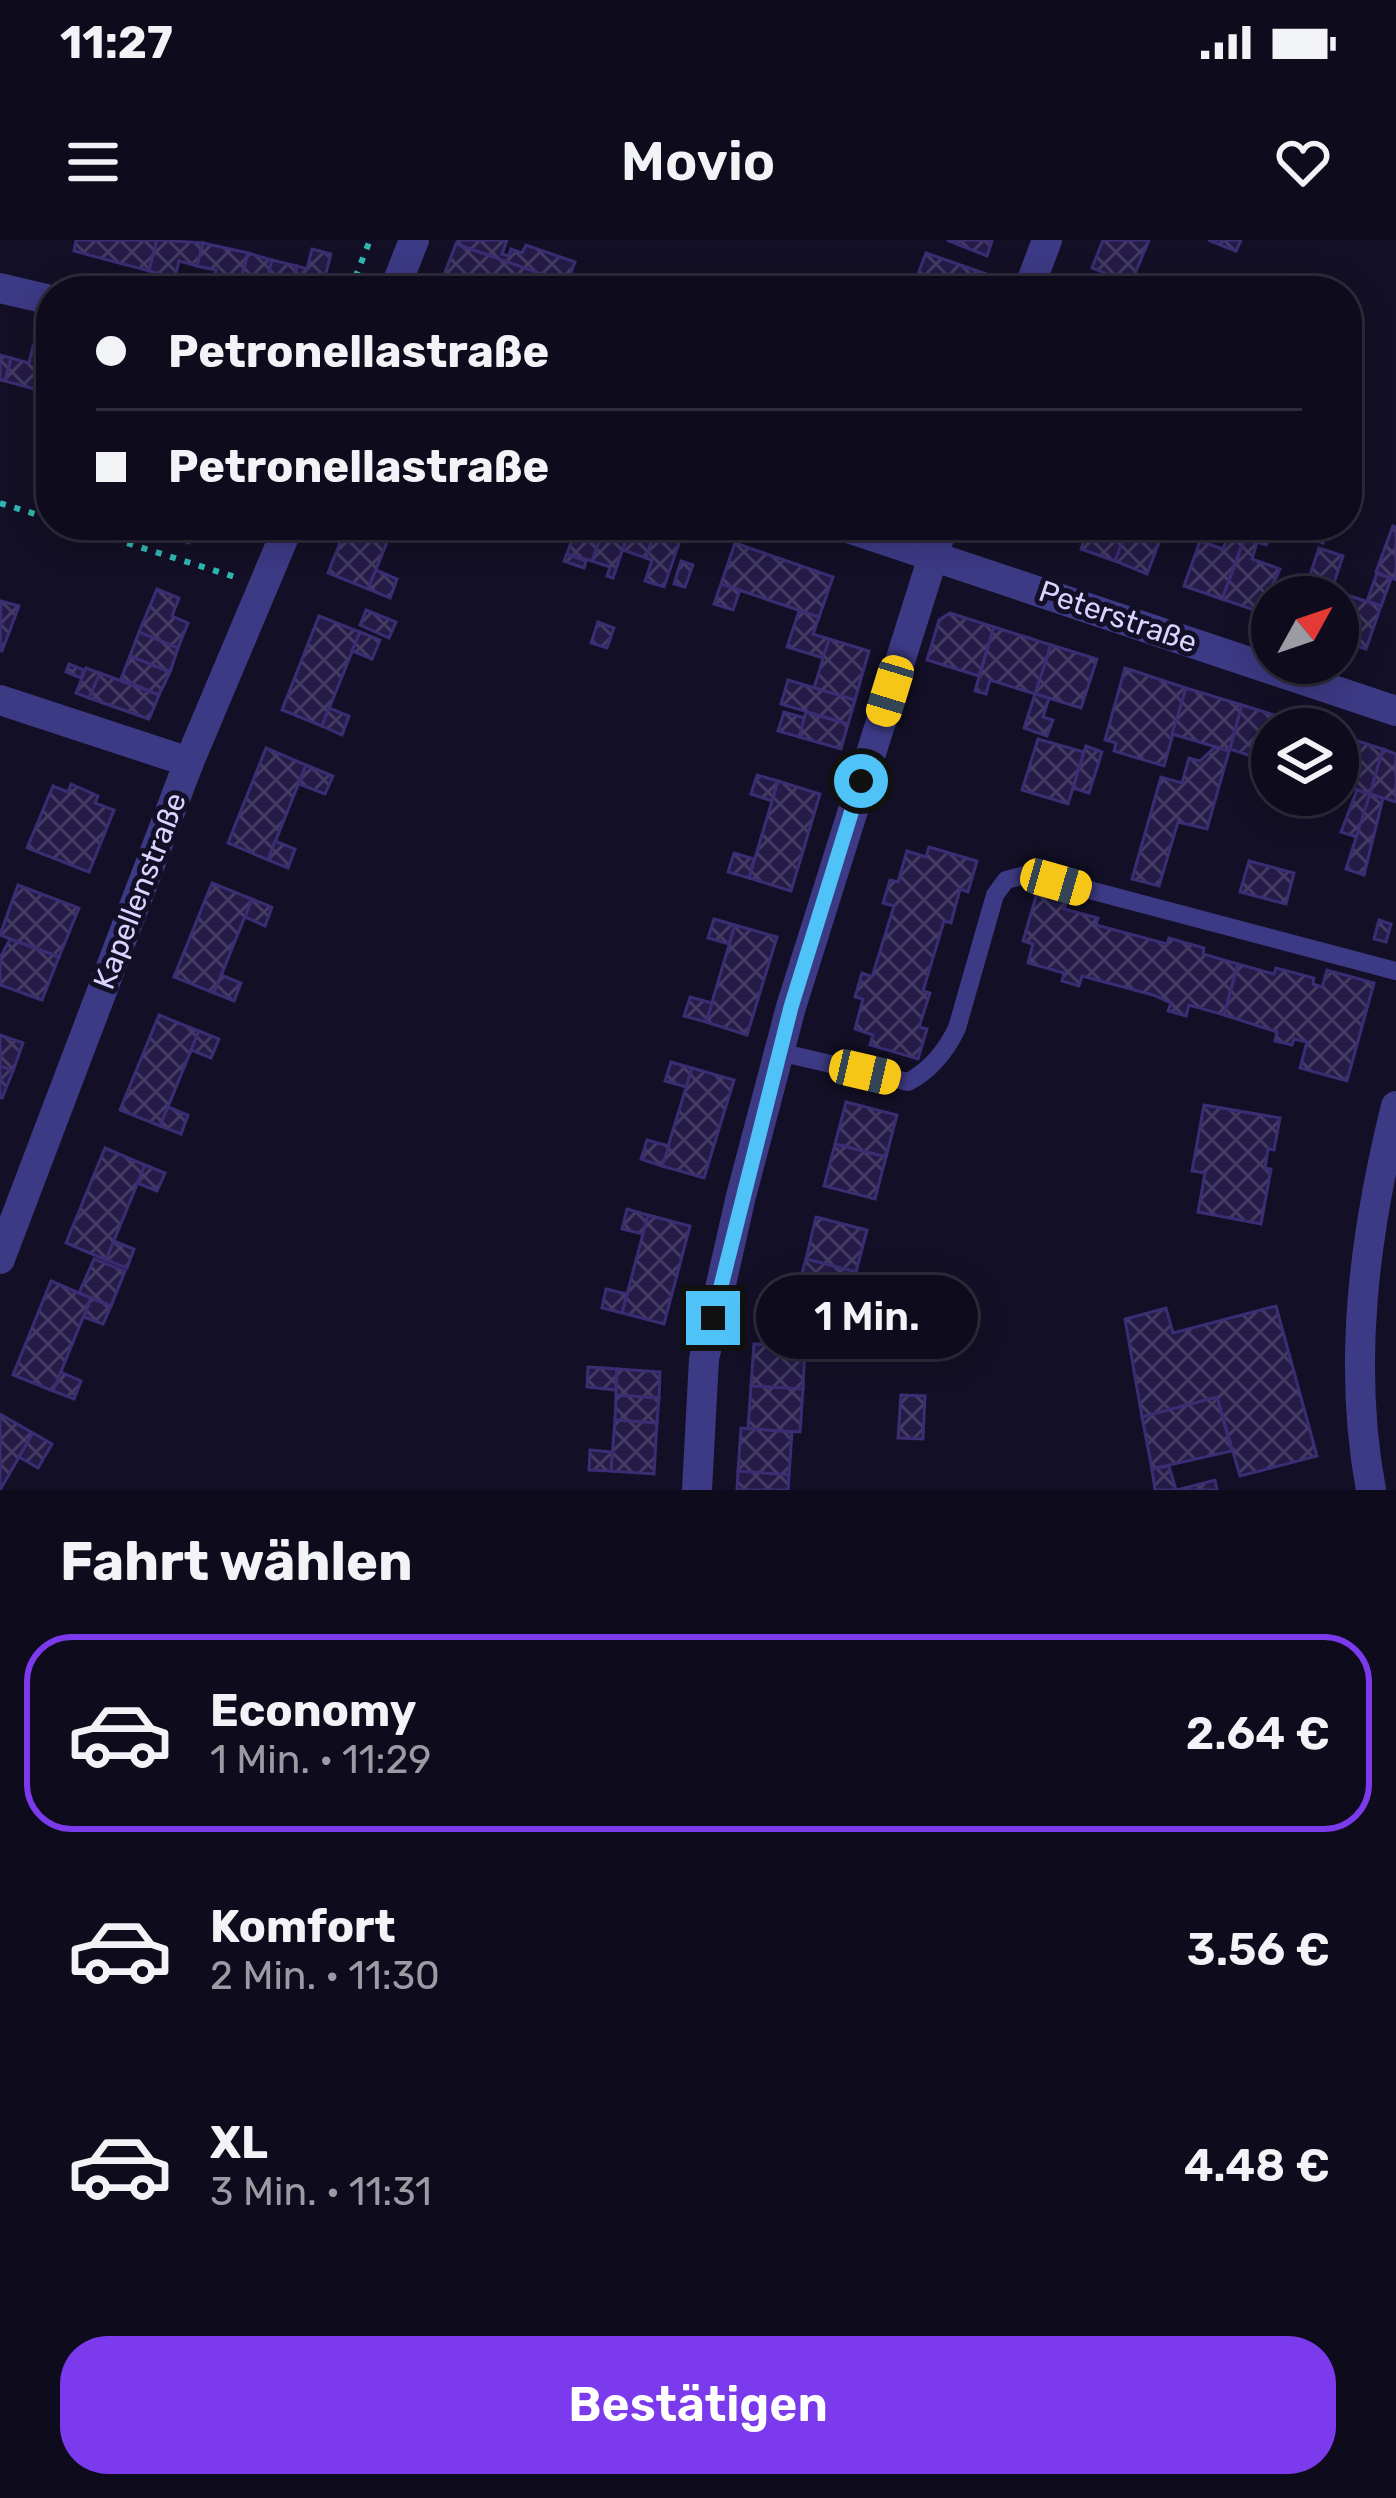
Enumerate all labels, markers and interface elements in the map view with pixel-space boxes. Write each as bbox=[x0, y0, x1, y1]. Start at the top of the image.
text: 11:27 bbox=[60, 16, 173, 69]
icon: menu bbox=[60, 129, 126, 195]
icon: heart bbox=[1270, 129, 1336, 195]
text: Movio bbox=[621, 130, 775, 194]
text: Petronellastraße bbox=[168, 325, 549, 378]
text: Petronellastraße bbox=[168, 440, 549, 493]
street label: Peterstraße bbox=[1034, 573, 1202, 661]
north arrow bbox=[1251, 576, 1359, 684]
map controls bbox=[1251, 576, 1359, 816]
car bbox=[862, 651, 918, 731]
button: layers bbox=[1251, 708, 1359, 816]
route start bbox=[834, 754, 888, 808]
street label: Kapellenstraße bbox=[86, 788, 194, 994]
car bbox=[1016, 855, 1096, 909]
car bbox=[826, 1046, 904, 1098]
callout: 1 Min. bbox=[755, 1276, 977, 1360]
route end bbox=[686, 1291, 740, 1345]
text: 1 Min. bbox=[814, 1294, 920, 1340]
text: Fahrt wählen bbox=[60, 1530, 413, 1594]
icon: car bbox=[66, 1679, 174, 1787]
text: Economy bbox=[210, 1684, 416, 1737]
text: 2.64 € bbox=[1186, 1707, 1330, 1760]
text: 1 Min. · 11:29 bbox=[210, 1737, 431, 1783]
icon: car bbox=[66, 1895, 174, 2003]
text: Komfort bbox=[210, 1900, 396, 1953]
text: 3.56 € bbox=[1187, 1923, 1330, 1976]
text: 2 Min. · 11:30 bbox=[210, 1953, 440, 1999]
icon: car bbox=[66, 2111, 174, 2219]
text: XL bbox=[210, 2116, 268, 2169]
text: 4.48 € bbox=[1184, 2139, 1330, 2192]
text: 3 Min. · 11:31 bbox=[210, 2169, 432, 2215]
button: Bestätigen bbox=[60, 2336, 1336, 2474]

